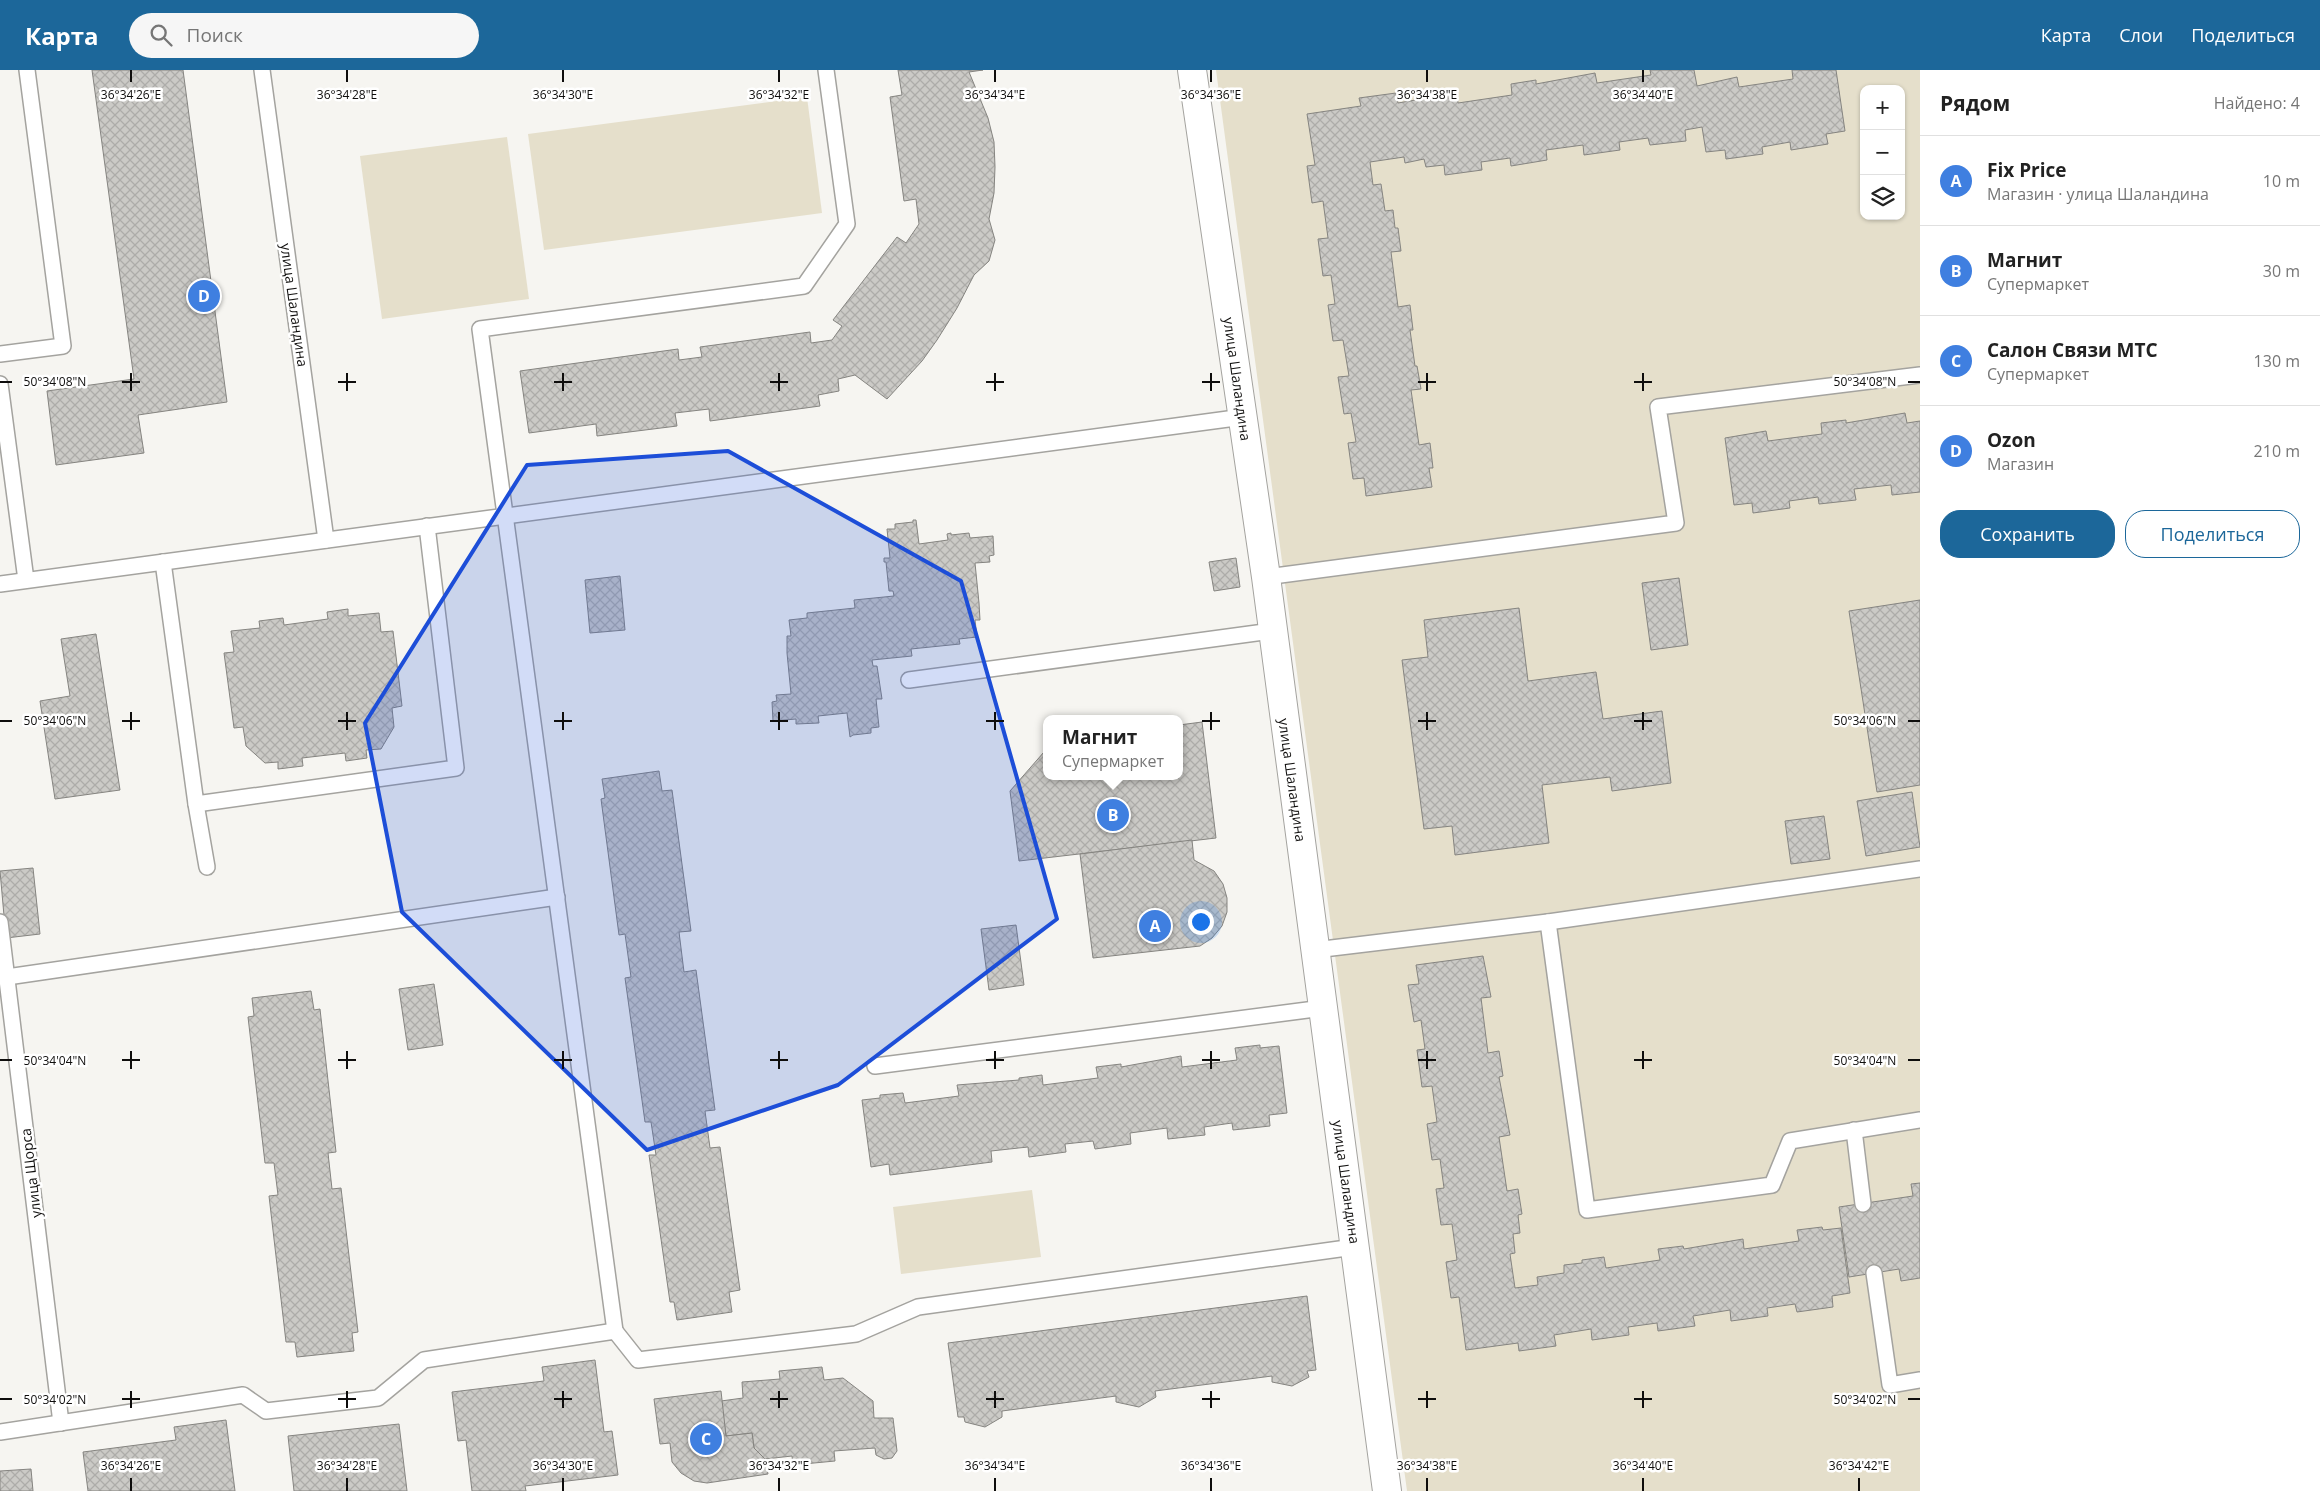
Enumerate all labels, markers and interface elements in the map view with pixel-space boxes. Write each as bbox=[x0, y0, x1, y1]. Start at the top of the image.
search box bbox=[129, 13, 479, 58]
text: Карта bbox=[25, 19, 99, 52]
icon: search bbox=[147, 21, 175, 49]
text: Поиск bbox=[187, 22, 243, 48]
text: Карта bbox=[2041, 23, 2091, 47]
text: Слои bbox=[2119, 23, 2163, 47]
text: Поделиться bbox=[2191, 23, 2295, 47]
map controls bbox=[1860, 85, 1905, 220]
button: + bbox=[1860, 85, 1905, 130]
text: 36°34'26"E bbox=[101, 86, 161, 103]
text: 36°34'28"E bbox=[317, 86, 377, 103]
text: 36°34'30"E bbox=[533, 86, 593, 103]
text: 36°34'32"E bbox=[749, 86, 809, 103]
text: 36°34'34"E bbox=[965, 86, 1025, 103]
text: 36°34'36"E bbox=[1181, 86, 1241, 103]
text: 36°34'38"E bbox=[1397, 86, 1457, 103]
text: 36°34'40"E bbox=[1613, 86, 1673, 103]
text: Рядом bbox=[1940, 89, 2010, 117]
text: Найдено: 4 bbox=[2214, 92, 2300, 114]
button: − bbox=[1860, 130, 1905, 175]
text: Fix Price bbox=[1987, 157, 2067, 183]
text: A bbox=[1950, 170, 1962, 192]
text: 10 m bbox=[2263, 170, 2300, 192]
button: layers bbox=[1860, 175, 1905, 220]
text: Магазин · улица Шаландина bbox=[1987, 183, 2209, 205]
street label: улица Шаландина bbox=[276, 242, 313, 368]
text: Магнит bbox=[1987, 247, 2062, 273]
text: B bbox=[1951, 260, 1961, 282]
text: 30 m bbox=[2263, 260, 2300, 282]
text: Супермаркет bbox=[1987, 273, 2089, 295]
pin: D bbox=[188, 277, 220, 315]
street label: улица Шаландина bbox=[1219, 316, 1256, 442]
text: Салон Связи МТС bbox=[1987, 337, 2158, 363]
text: C bbox=[1951, 350, 1961, 372]
text: 130 m bbox=[2254, 350, 2300, 372]
text: Супермаркет bbox=[1987, 363, 2089, 385]
text: 50°34'08"N bbox=[24, 373, 86, 390]
text: 50°34'08"N bbox=[1834, 373, 1896, 390]
text: Ozon bbox=[1987, 427, 2036, 453]
text: D bbox=[1950, 440, 1962, 462]
text: 210 m bbox=[2254, 440, 2300, 462]
text: Магазин bbox=[1987, 453, 2054, 475]
button: Сохранить bbox=[1940, 510, 2115, 558]
button: Поделиться bbox=[2125, 510, 2300, 558]
text: 50°34'06"N bbox=[24, 712, 86, 729]
text: 50°34'06"N bbox=[1834, 712, 1896, 729]
popup bbox=[1043, 715, 1183, 780]
street label: улица Шаландина bbox=[1274, 717, 1311, 843]
text: Магнит bbox=[1062, 724, 1137, 750]
text: Супермаркет bbox=[1062, 750, 1164, 772]
pin: B bbox=[1097, 796, 1129, 834]
pin: A bbox=[1139, 907, 1171, 945]
your location bbox=[1188, 909, 1214, 935]
text: 50°34'04"N bbox=[24, 1052, 86, 1069]
text: 50°34'04"N bbox=[1834, 1052, 1896, 1069]
street label: улица Шаландина bbox=[1328, 1119, 1365, 1245]
street label: улица Щорса bbox=[16, 1127, 45, 1219]
text: 50°34'02"N bbox=[24, 1391, 86, 1408]
text: 50°34'02"N bbox=[1834, 1391, 1896, 1408]
pin: C bbox=[690, 1420, 722, 1458]
text: 36°34'26"E bbox=[101, 1457, 161, 1474]
text: 36°34'28"E bbox=[317, 1457, 377, 1474]
text: 36°34'30"E bbox=[533, 1457, 593, 1474]
text: 36°34'32"E bbox=[749, 1457, 809, 1474]
text: 36°34'34"E bbox=[965, 1457, 1025, 1474]
text: 36°34'36"E bbox=[1181, 1457, 1241, 1474]
text: 36°34'38"E bbox=[1397, 1457, 1457, 1474]
text: 36°34'40"E bbox=[1613, 1457, 1673, 1474]
text: 36°34'42"E bbox=[1829, 1457, 1889, 1474]

